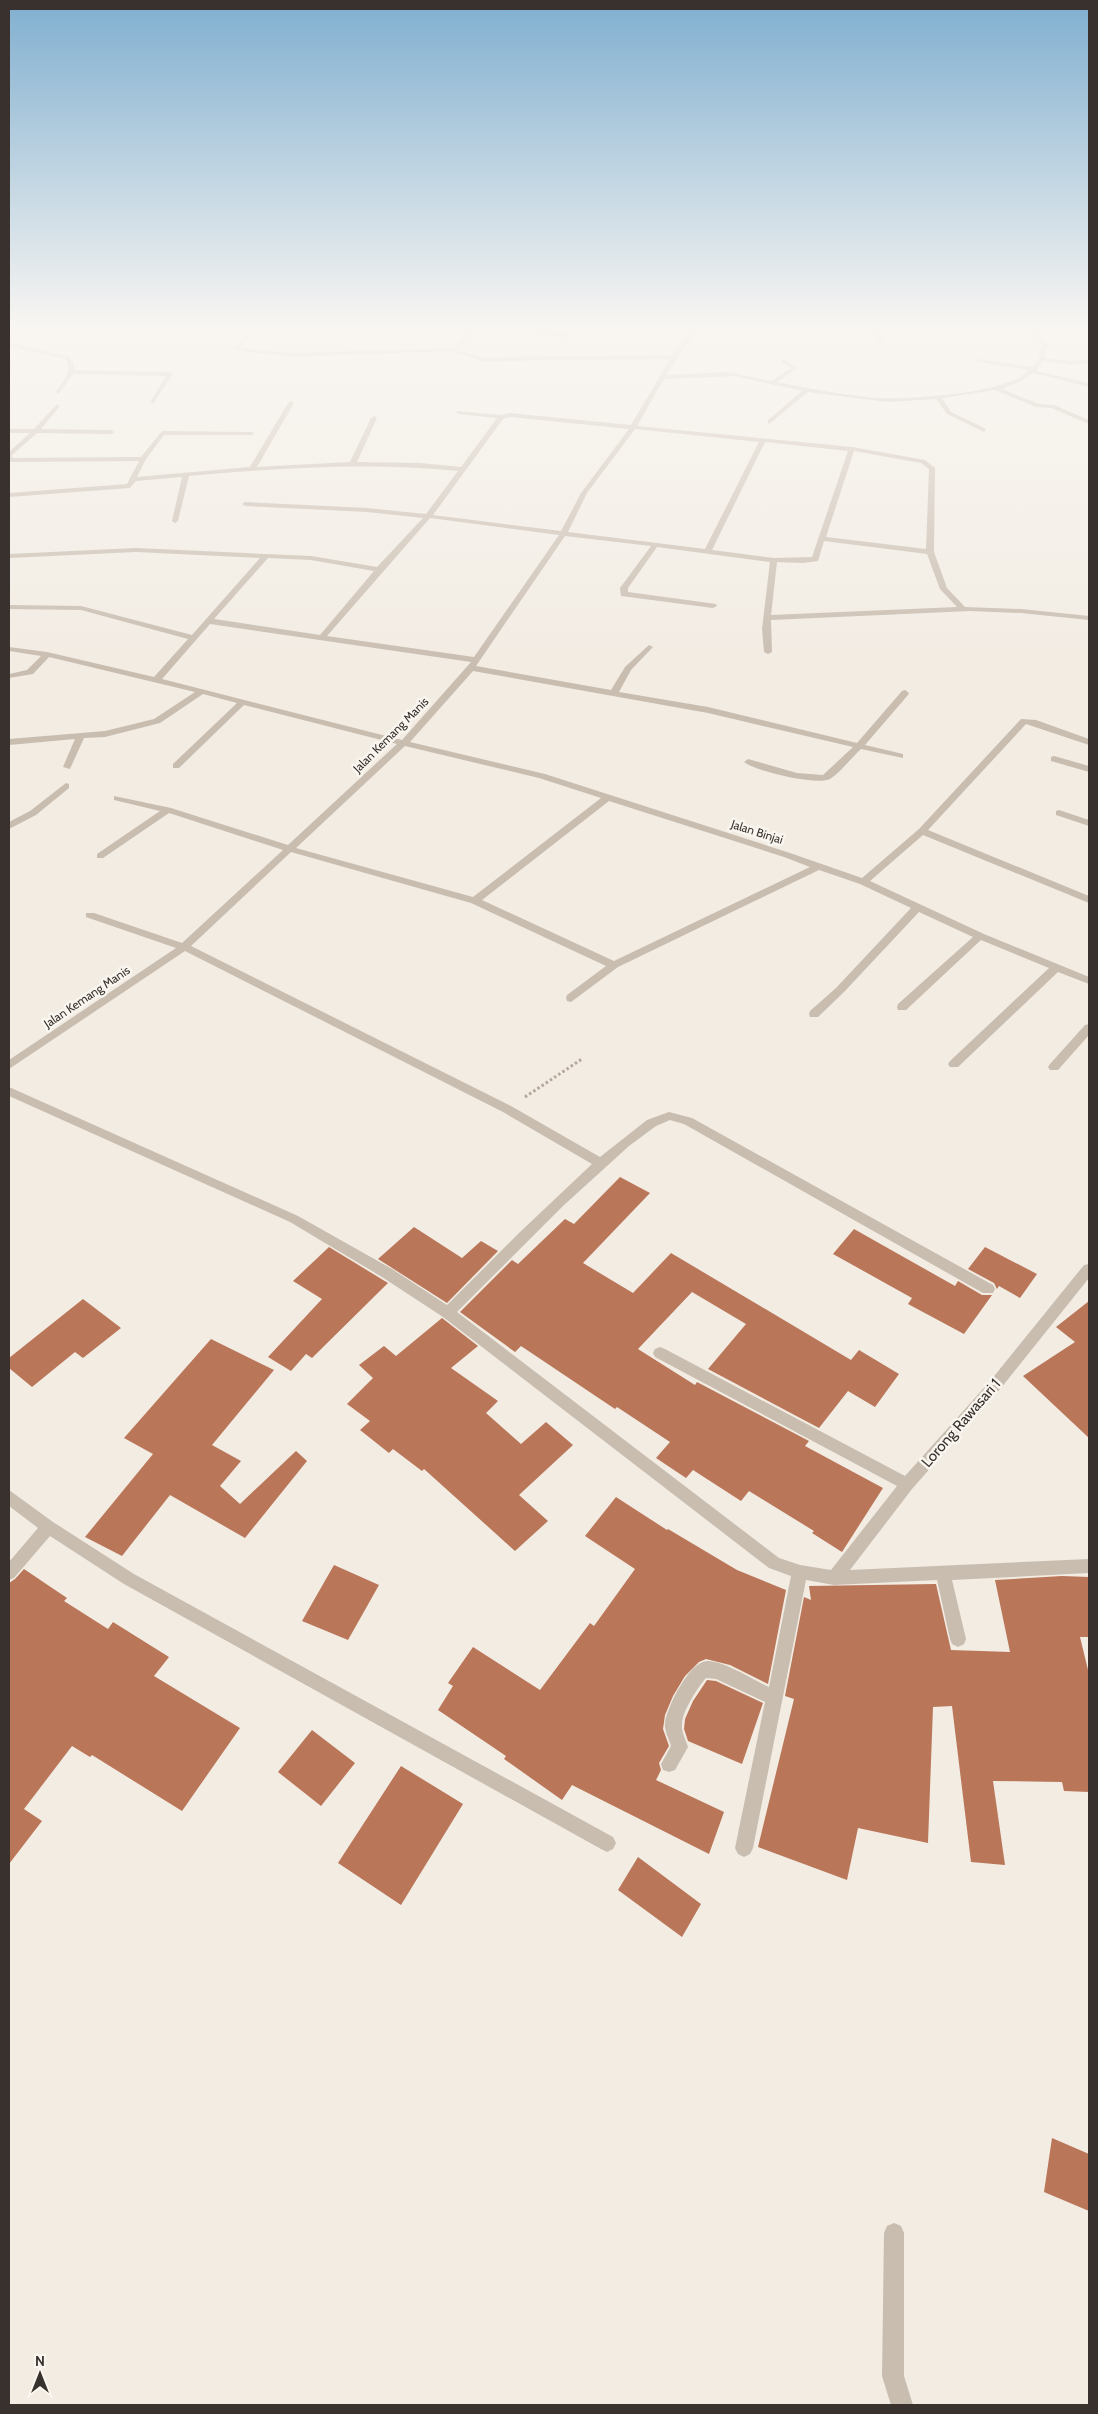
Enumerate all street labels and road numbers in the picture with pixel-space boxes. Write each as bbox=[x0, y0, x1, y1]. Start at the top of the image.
street label: Jalan Kemang Manis bbox=[349, 694, 432, 776]
street label: Jalan Binjai bbox=[728, 816, 785, 847]
street label: Jalan Kemang Manis bbox=[40, 962, 133, 1031]
street label: Lorong Rawasari 1 bbox=[918, 1375, 1004, 1471]

